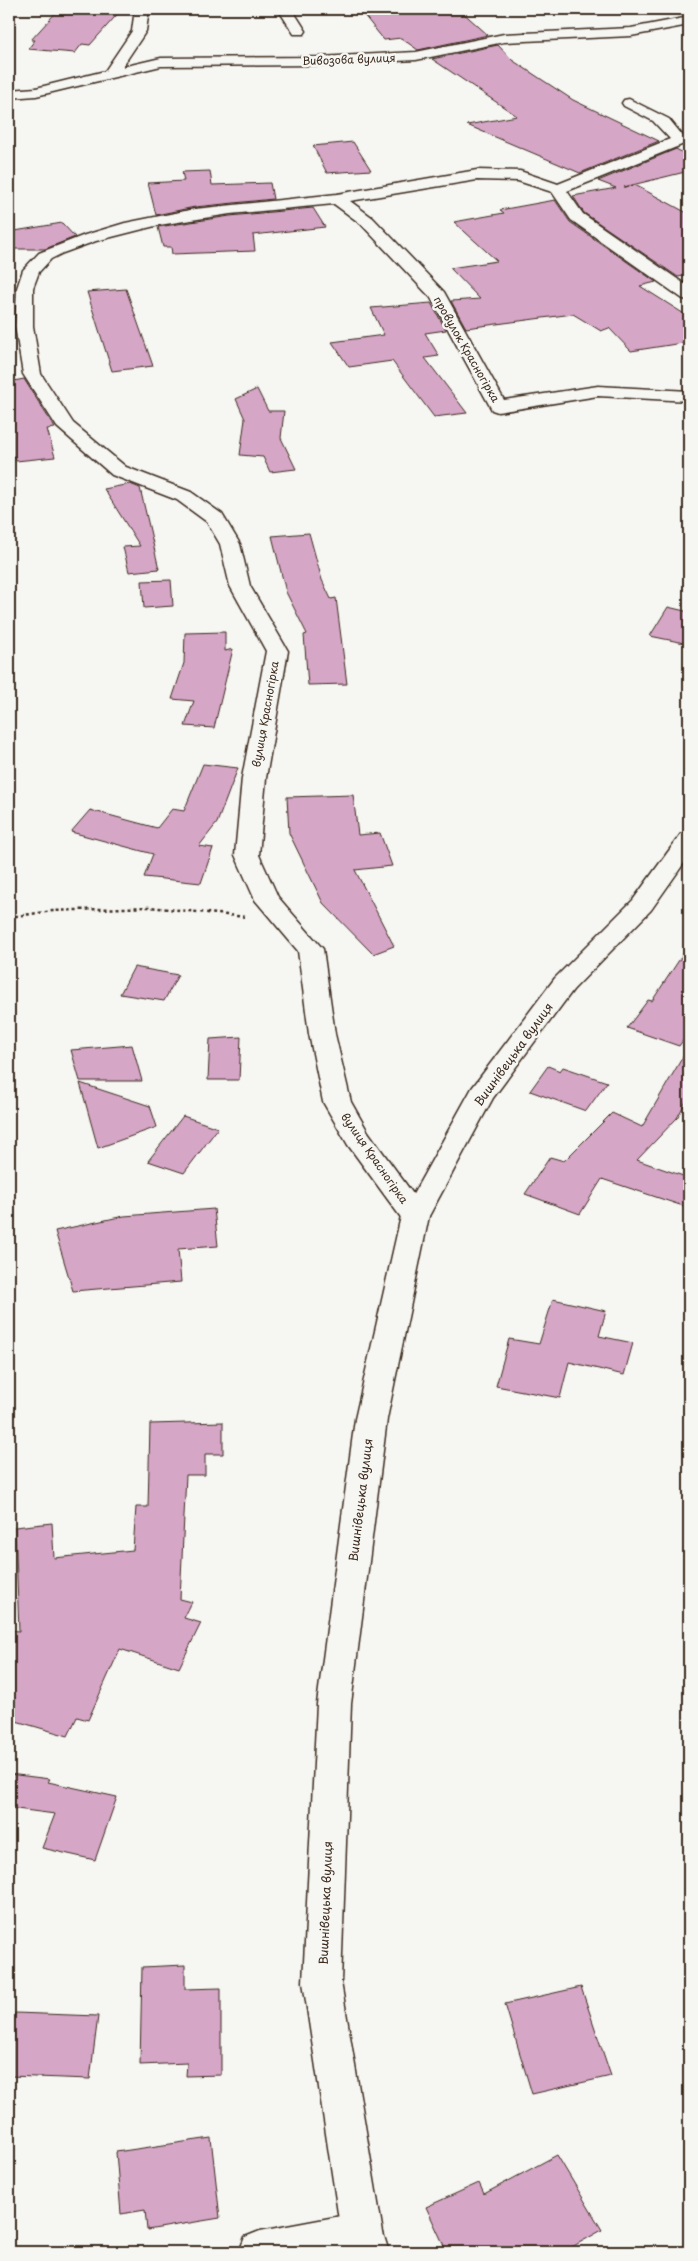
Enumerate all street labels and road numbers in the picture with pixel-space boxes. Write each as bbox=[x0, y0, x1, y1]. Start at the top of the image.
street label: Вивозова вулиця bbox=[302, 49, 396, 69]
street label: провулок Красногірка bbox=[430, 293, 504, 405]
street label: вулиця Красногірка bbox=[247, 659, 283, 769]
street label: Вишнівецька вулиця bbox=[469, 999, 557, 1109]
street label: вулиця Красногірка bbox=[337, 1109, 413, 1207]
street label: Вишнівецька вулиця bbox=[344, 1437, 376, 1563]
street label: Вишнівецька вулиця bbox=[314, 1841, 336, 1965]

